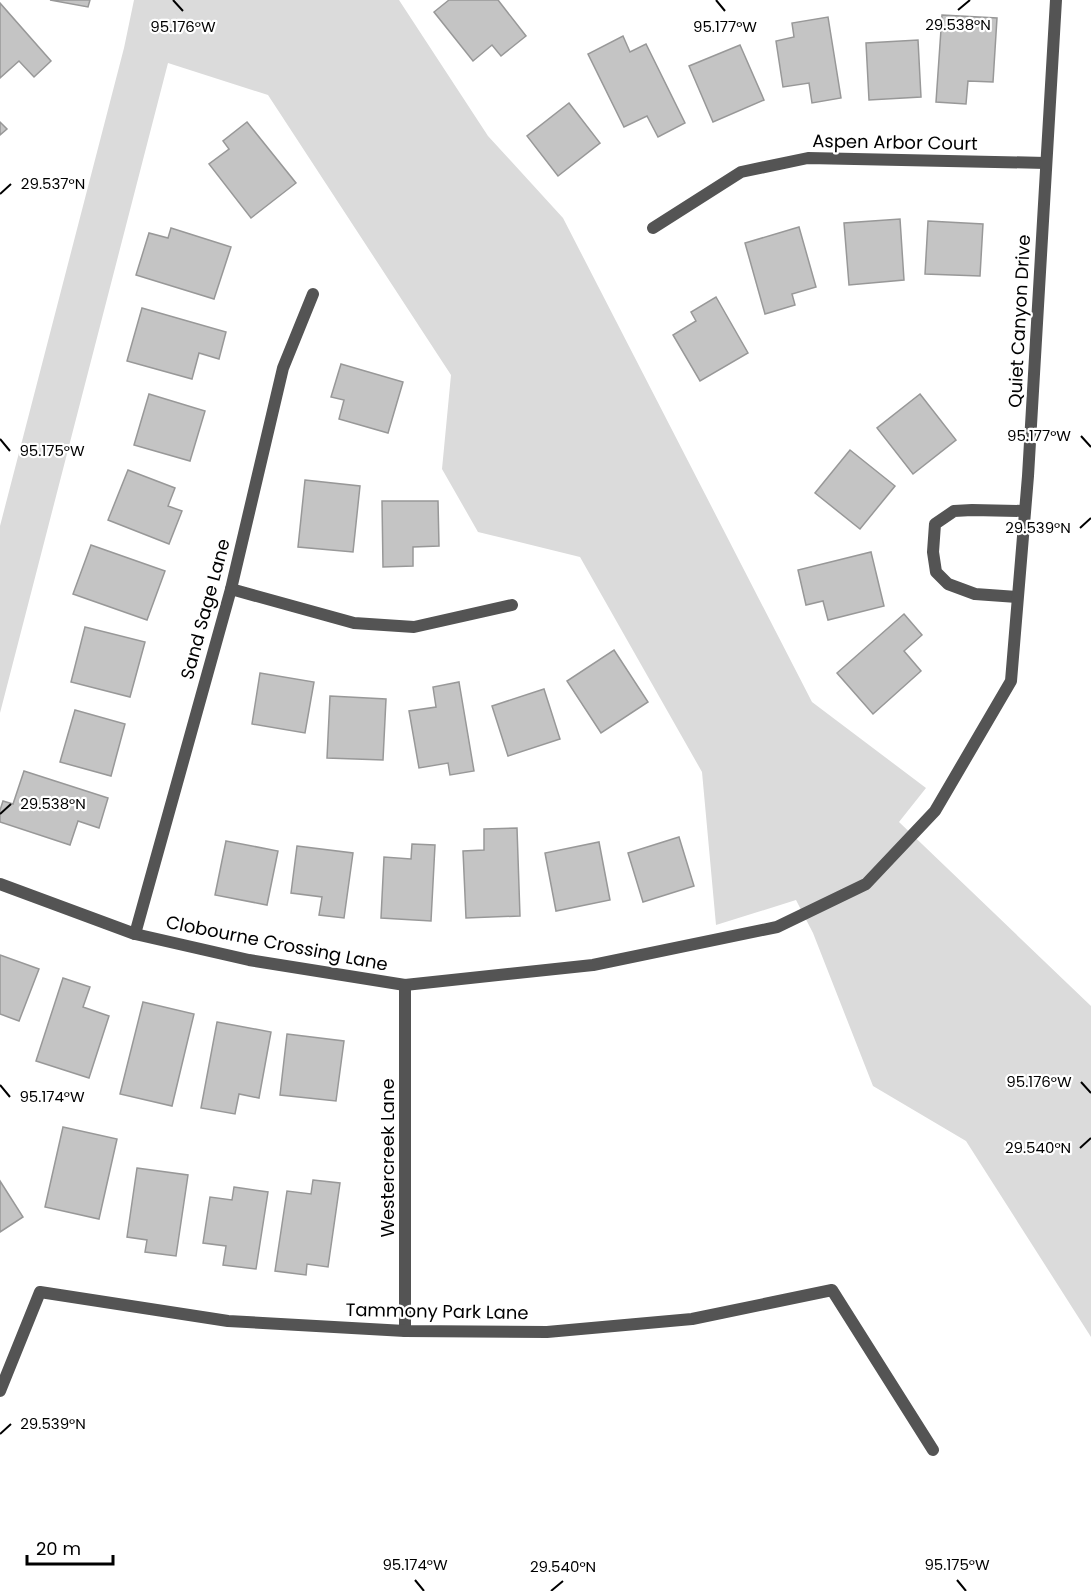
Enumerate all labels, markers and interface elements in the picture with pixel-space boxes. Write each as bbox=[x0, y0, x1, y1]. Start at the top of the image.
text: 29.538°N bbox=[925, 14, 991, 35]
text: 95.176°W bbox=[150, 16, 216, 37]
text: 95.177°W bbox=[693, 16, 757, 37]
street label: Aspen Arbor Court bbox=[812, 128, 978, 156]
text: 29.537°N bbox=[21, 173, 85, 194]
street label: Quiet Canyon Drive bbox=[1002, 234, 1036, 408]
text: 95.177°W bbox=[1007, 425, 1071, 446]
text: 95.175°W bbox=[19, 440, 85, 461]
text: 29.539°N bbox=[1005, 517, 1071, 538]
street label: Sand Sage Lane bbox=[174, 536, 236, 682]
text: 29.538°N bbox=[20, 793, 86, 814]
street label: Clobourne Crossing Lane bbox=[164, 909, 390, 977]
text: 95.176°W bbox=[1006, 1071, 1072, 1092]
street label: Westercreek Lane bbox=[375, 1078, 400, 1238]
text: 95.174°W bbox=[19, 1086, 85, 1107]
text: 29.540°N bbox=[1005, 1137, 1071, 1158]
street label: Tammony Park Lane bbox=[345, 1297, 529, 1325]
text: 29.539°N bbox=[20, 1413, 86, 1434]
scale bar bbox=[27, 1528, 112, 1566]
text: 20 m bbox=[36, 1536, 81, 1561]
text: 95.174°W bbox=[382, 1554, 448, 1575]
text: 95.175°W bbox=[924, 1554, 990, 1575]
text: 29.540°N bbox=[530, 1556, 596, 1577]

